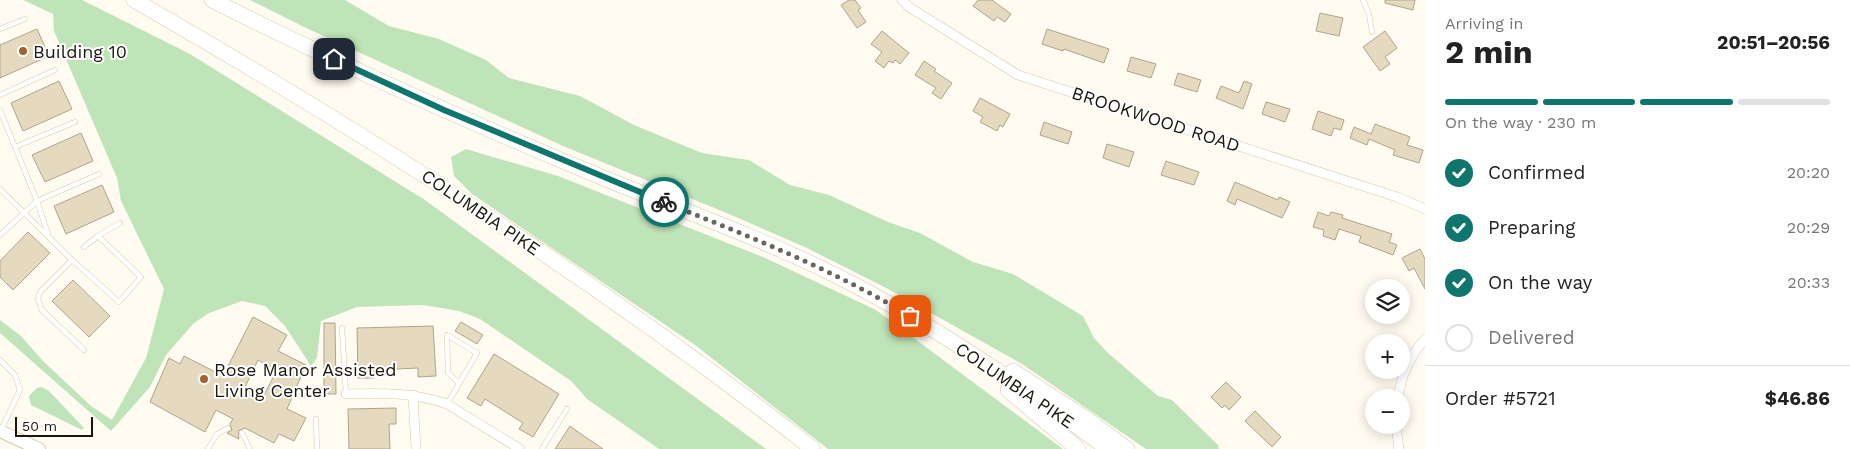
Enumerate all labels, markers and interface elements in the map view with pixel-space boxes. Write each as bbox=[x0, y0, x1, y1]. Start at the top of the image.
text: Arriving in bbox=[1445, 14, 1523, 33]
text: 20:51–20:56 bbox=[1717, 31, 1830, 54]
text: 2 min bbox=[1445, 33, 1533, 71]
pin bbox=[313, 38, 355, 80]
place label: Building 10 bbox=[33, 41, 127, 62]
marker: Building 10 bbox=[17, 45, 29, 57]
icon: home bbox=[320, 45, 348, 73]
street label: BROOKWOOD ROAD bbox=[1069, 82, 1243, 156]
text: On the way · 230 m bbox=[1445, 113, 1596, 132]
icon: check bbox=[1445, 159, 1473, 187]
text: Confirmed bbox=[1488, 161, 1585, 184]
text: 20:20 bbox=[1787, 163, 1830, 182]
street label: COLUMBIA PIKE bbox=[418, 165, 544, 259]
courier bbox=[639, 177, 689, 227]
icon: bike bbox=[650, 188, 678, 216]
icon: check bbox=[1445, 214, 1473, 242]
text: Preparing bbox=[1488, 216, 1575, 239]
text: 20:29 bbox=[1787, 218, 1830, 237]
icon: check bbox=[1445, 269, 1473, 297]
text: On the way bbox=[1488, 271, 1592, 294]
text: 20:33 bbox=[1787, 273, 1830, 292]
map controls bbox=[1365, 279, 1410, 434]
button: layers bbox=[1365, 279, 1410, 324]
pin bbox=[889, 295, 931, 337]
icon: bag bbox=[896, 302, 924, 330]
text: Delivered bbox=[1488, 326, 1575, 349]
button: + bbox=[1365, 334, 1410, 379]
street label: COLUMBIA PIKE bbox=[952, 338, 1078, 432]
place label: Rose Manor Assisted Living Center bbox=[214, 359, 396, 401]
marker: Rose Manor Assisted Living Center bbox=[198, 373, 210, 385]
text: Order #5721 bbox=[1445, 387, 1556, 410]
text: $46.86 bbox=[1765, 387, 1830, 410]
button: − bbox=[1365, 389, 1410, 434]
scale bar bbox=[15, 414, 92, 437]
text: 50 m bbox=[22, 418, 57, 434]

